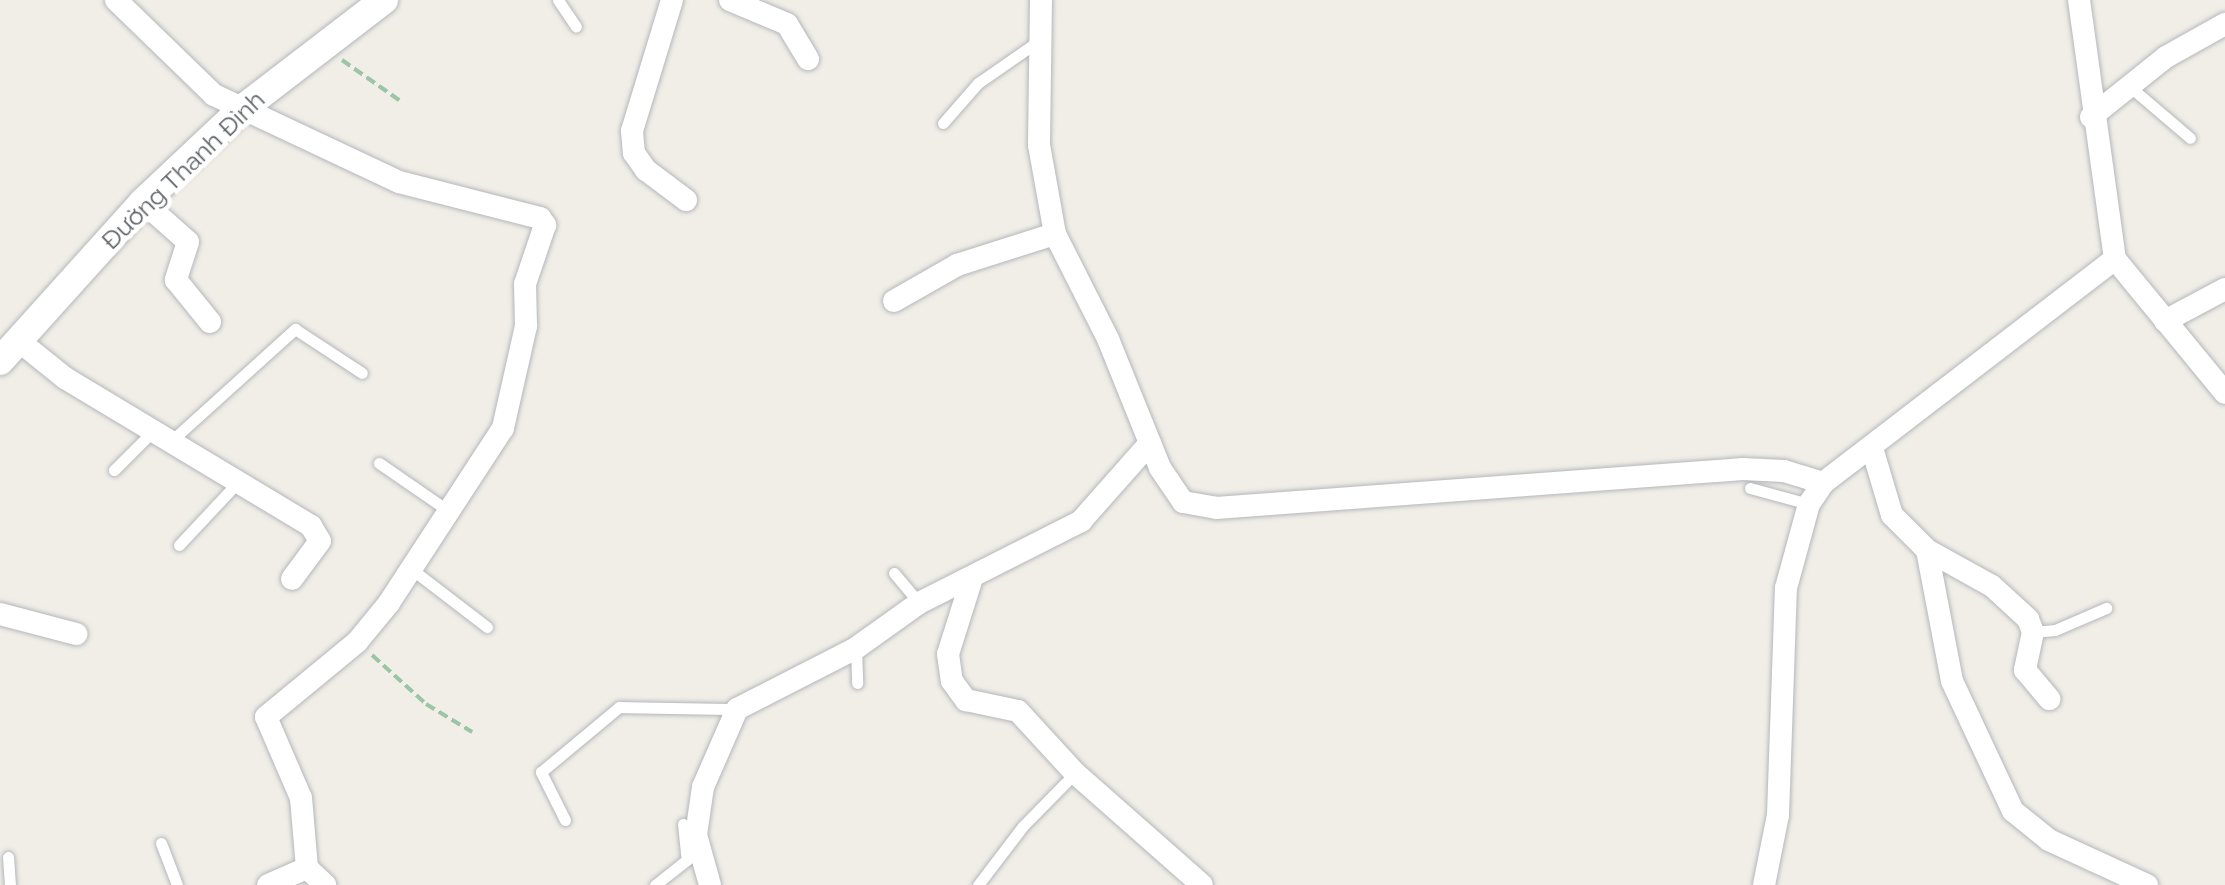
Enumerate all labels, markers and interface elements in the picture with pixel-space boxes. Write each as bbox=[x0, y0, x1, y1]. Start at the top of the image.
street label: Đường Thanh Đình bbox=[95, 84, 271, 256]

